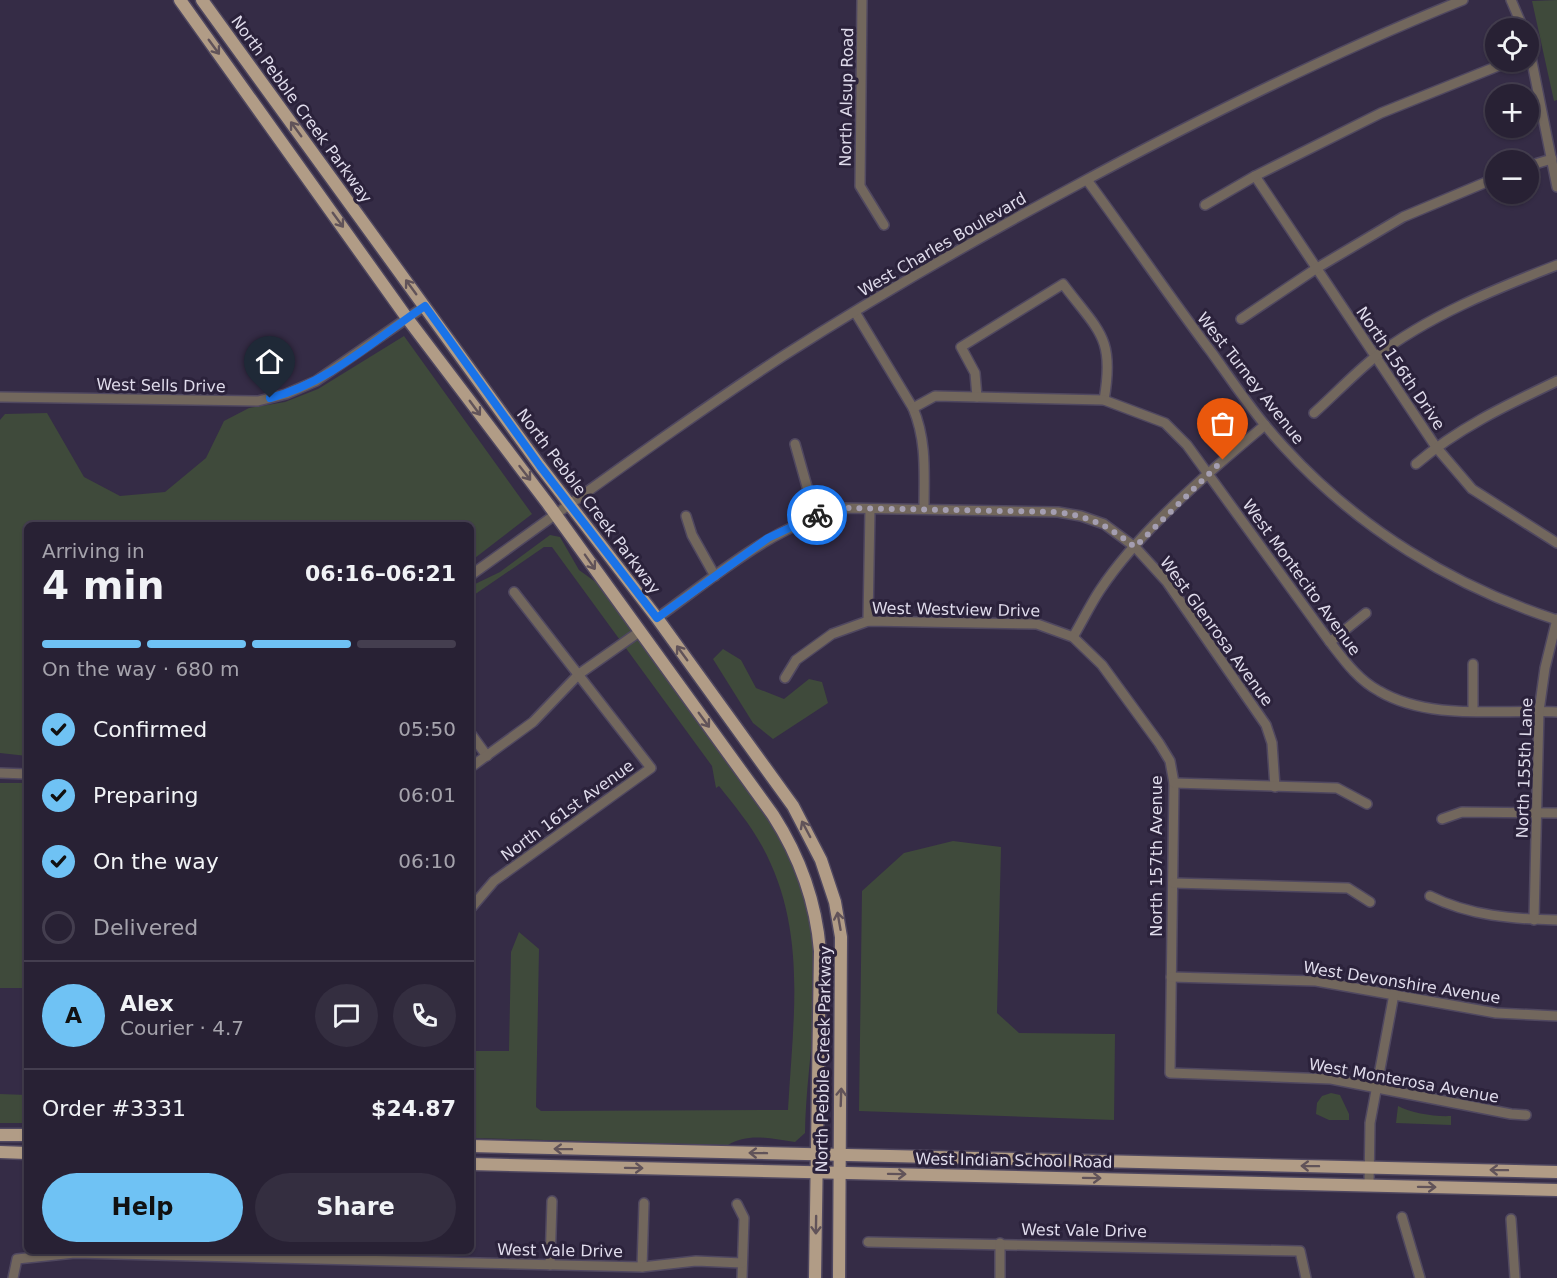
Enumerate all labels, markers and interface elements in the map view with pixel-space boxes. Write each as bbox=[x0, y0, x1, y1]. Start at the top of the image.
street label: North Pebble Creek Parkway bbox=[227, 12, 376, 207]
map controls bbox=[1485, 18, 1539, 204]
button: locate bbox=[1485, 18, 1539, 72]
street label: North Alsup Road bbox=[836, 27, 857, 167]
one-way arrow bbox=[208, 39, 220, 55]
button: + bbox=[1485, 84, 1539, 138]
one-way arrow bbox=[290, 121, 302, 137]
button: − bbox=[1485, 150, 1539, 204]
street label: West Charles Boulevard bbox=[855, 189, 1030, 300]
one-way arrow bbox=[332, 212, 345, 228]
one-way arrow bbox=[405, 279, 417, 295]
street label: North 156th Drive bbox=[1352, 303, 1449, 434]
street label: West Turney Avenue bbox=[1193, 309, 1308, 448]
pin bbox=[244, 336, 295, 398]
icon: home bbox=[253, 345, 286, 378]
street label: West Sells Drive bbox=[96, 375, 226, 396]
pin bbox=[1197, 398, 1248, 460]
one-way arrow bbox=[469, 400, 481, 416]
street label: North Pebble Creek Parkway bbox=[513, 405, 664, 598]
icon: bag bbox=[1206, 407, 1239, 440]
one-way arrow bbox=[518, 465, 531, 481]
courier bbox=[787, 485, 847, 545]
street label: West Montecito Avenue bbox=[1239, 496, 1365, 659]
icon: bike bbox=[801, 499, 834, 532]
text: Arriving in bbox=[42, 539, 145, 563]
street label: West Glenrosa Avenue bbox=[1156, 553, 1277, 710]
one-way arrow bbox=[584, 554, 596, 570]
text: 06:16–06:21 bbox=[305, 561, 456, 586]
text: 4 min bbox=[42, 563, 164, 608]
street label: West Westview Drive bbox=[872, 599, 1040, 620]
one-way arrow bbox=[676, 645, 688, 661]
text: On the way · 680 m bbox=[42, 657, 240, 681]
street label: North 155th Lane bbox=[1513, 697, 1536, 839]
one-way arrow bbox=[698, 712, 710, 728]
icon: check bbox=[42, 713, 75, 746]
text: Confirmed bbox=[93, 717, 207, 742]
text: 05:50 bbox=[398, 717, 456, 741]
street label: North 161st Avenue bbox=[497, 756, 637, 865]
street label: North 157th Avenue bbox=[1147, 775, 1166, 937]
icon: check bbox=[42, 779, 75, 812]
text: Preparing bbox=[93, 783, 199, 808]
text: 06:01 bbox=[398, 783, 456, 807]
one-way arrow bbox=[800, 820, 812, 838]
icon: check bbox=[42, 845, 75, 878]
text: On the way bbox=[93, 849, 219, 874]
text: 06:10 bbox=[398, 849, 456, 873]
one-way arrow bbox=[833, 912, 844, 931]
text: Delivered bbox=[93, 915, 198, 940]
street label: North Pebble Creek Parkway bbox=[812, 945, 835, 1173]
street label: West Devonshire Avenue bbox=[1302, 958, 1502, 1007]
button: chat bbox=[315, 984, 378, 1047]
button: phone bbox=[393, 984, 456, 1047]
text: Alex bbox=[120, 991, 174, 1016]
text: A bbox=[65, 1003, 82, 1028]
text: Courier · 4.7 bbox=[120, 1016, 244, 1040]
street label: West Monterosa Avenue bbox=[1307, 1054, 1501, 1107]
one-way arrow bbox=[835, 1087, 846, 1107]
text: Order #3331 bbox=[42, 1096, 186, 1121]
text: $24.87 bbox=[371, 1096, 456, 1121]
one-way arrow bbox=[554, 1143, 574, 1154]
one-way arrow bbox=[748, 1148, 768, 1159]
street label: West Indian School Road bbox=[915, 1149, 1113, 1172]
one-way arrow bbox=[1301, 1160, 1321, 1172]
one-way arrow bbox=[624, 1162, 644, 1173]
one-way arrow bbox=[1489, 1165, 1509, 1176]
one-way arrow bbox=[886, 1168, 906, 1179]
button: Help bbox=[42, 1173, 243, 1242]
button: Share bbox=[255, 1173, 456, 1242]
one-way arrow bbox=[1081, 1173, 1101, 1184]
one-way arrow bbox=[1417, 1181, 1437, 1192]
one-way arrow bbox=[810, 1215, 822, 1235]
street label: West Vale Drive bbox=[1021, 1220, 1147, 1241]
street label: West Vale Drive bbox=[497, 1240, 623, 1261]

